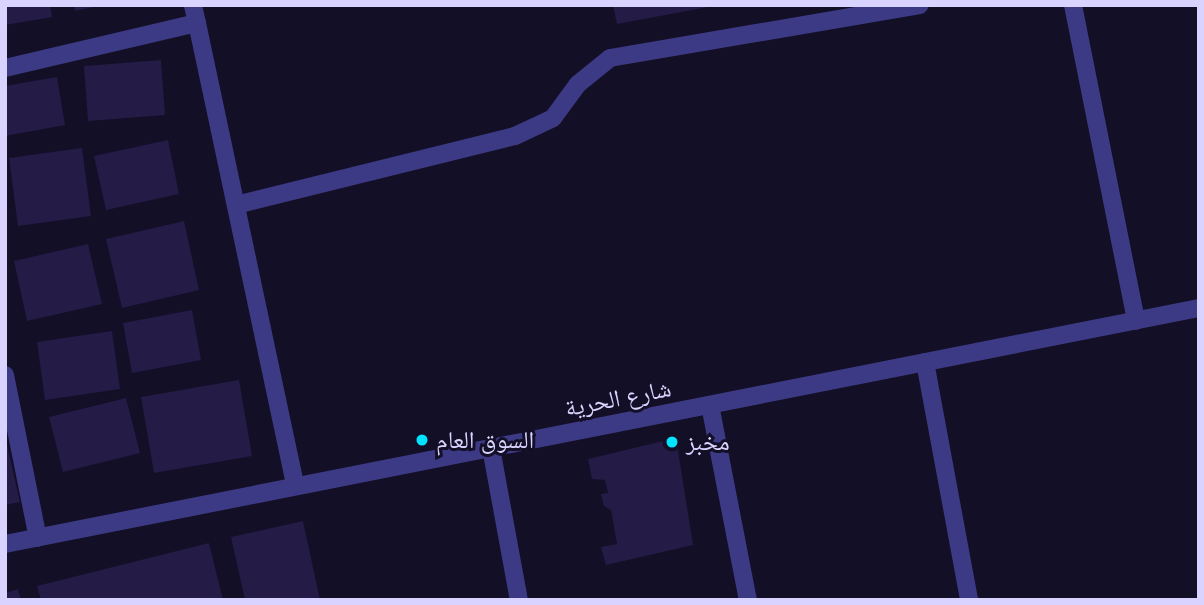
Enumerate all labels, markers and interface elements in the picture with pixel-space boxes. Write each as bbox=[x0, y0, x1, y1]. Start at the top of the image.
street label: شارع الحرية bbox=[563, 374, 673, 422]
place label: السوق العام bbox=[436, 426, 534, 454]
place label: مخبز bbox=[686, 428, 730, 456]
marker: السوق العام bbox=[414, 432, 430, 448]
marker: مخبز bbox=[664, 434, 680, 450]

